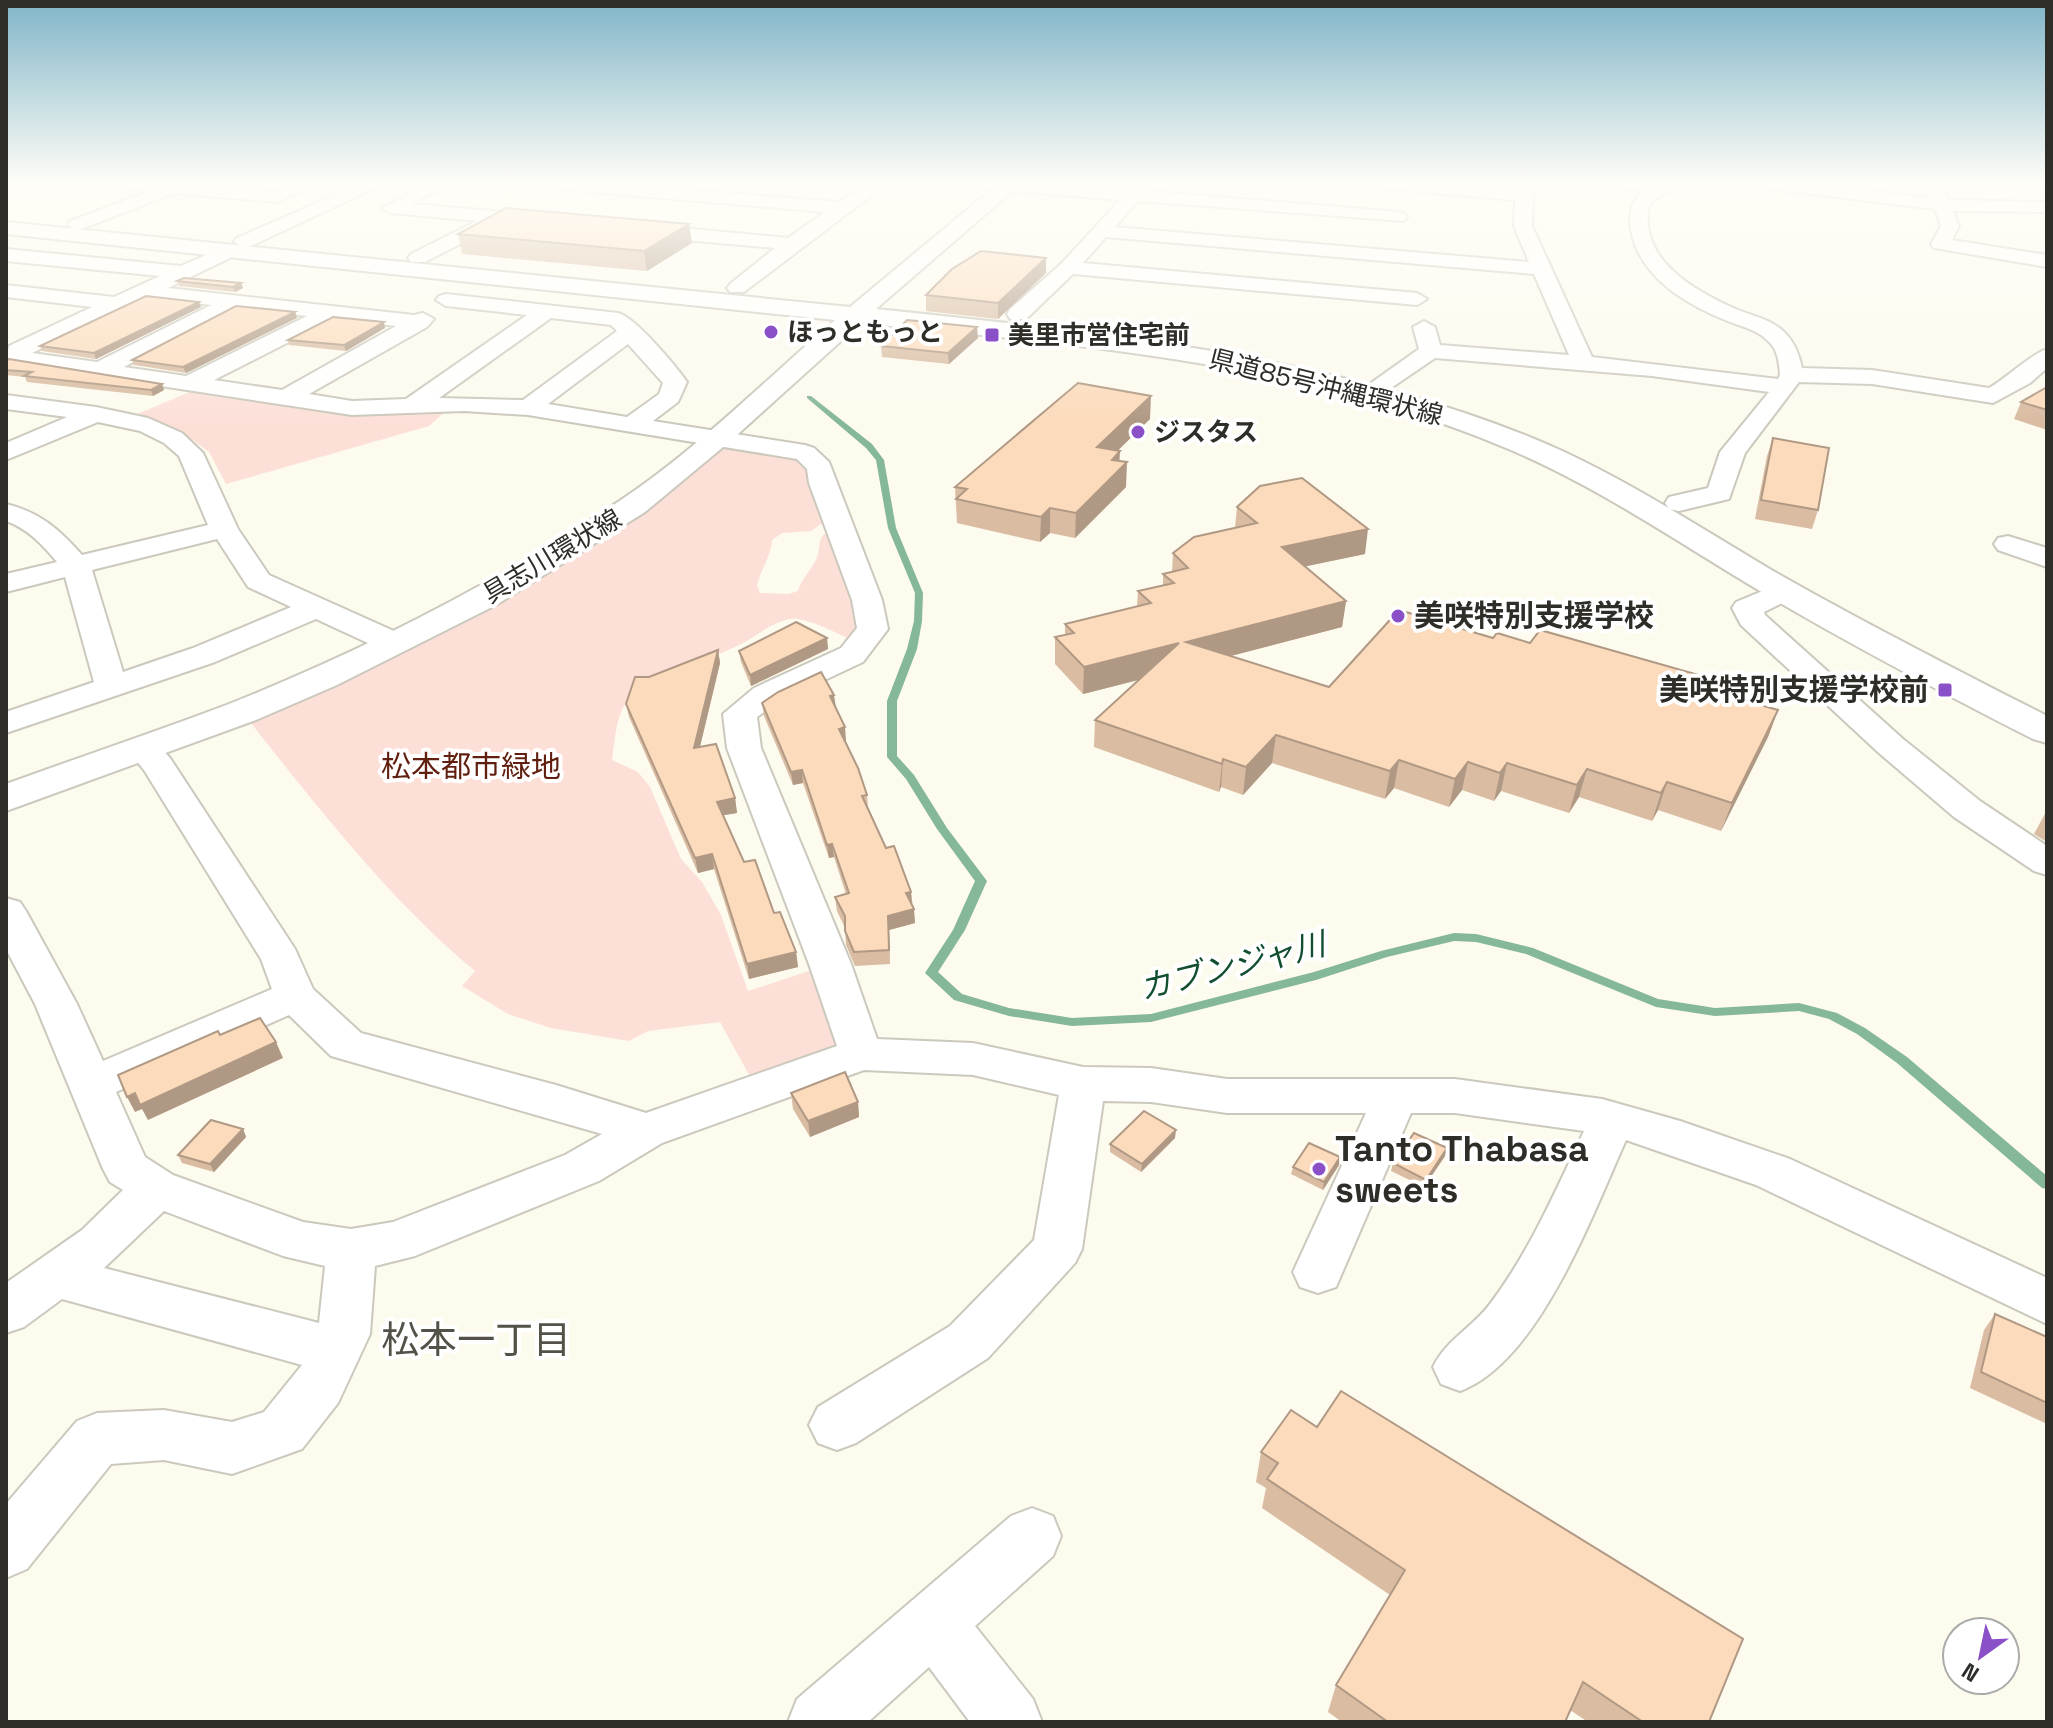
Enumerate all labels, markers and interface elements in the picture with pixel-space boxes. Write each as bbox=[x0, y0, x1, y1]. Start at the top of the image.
place label: ほっともっと bbox=[787, 315, 943, 349]
place label: 美里市営住宅前 bbox=[1008, 318, 1190, 352]
marker: ほっともっと bbox=[762, 323, 780, 341]
marker: 美里市営住宅前 bbox=[983, 326, 1001, 344]
street label: 県道85号沖縄環状線 bbox=[1206, 342, 1446, 432]
place label: ジスタス bbox=[1154, 415, 1258, 449]
marker: ジスタス bbox=[1129, 423, 1147, 441]
street label: 具志川環状線 bbox=[476, 501, 628, 611]
place label: 美咲特別支援学校 bbox=[1414, 596, 1654, 635]
marker: 美咲特別支援学校 bbox=[1389, 607, 1407, 625]
place label: 美咲特別支援学校前 bbox=[1659, 670, 1929, 709]
marker: 美咲特別支援学校前 bbox=[1936, 681, 1954, 699]
park label: 松本都市緑地 bbox=[381, 747, 561, 786]
water label: カブンジャ川 bbox=[1135, 923, 1332, 1008]
place label: Tanto Thabasa sweets bbox=[1335, 1126, 1589, 1213]
marker: Tanto Thabasa sweets bbox=[1310, 1160, 1328, 1178]
district label: 松本一丁目 bbox=[381, 1316, 571, 1364]
north arrow bbox=[1941, 1616, 2021, 1696]
text: N bbox=[1956, 1657, 1984, 1689]

